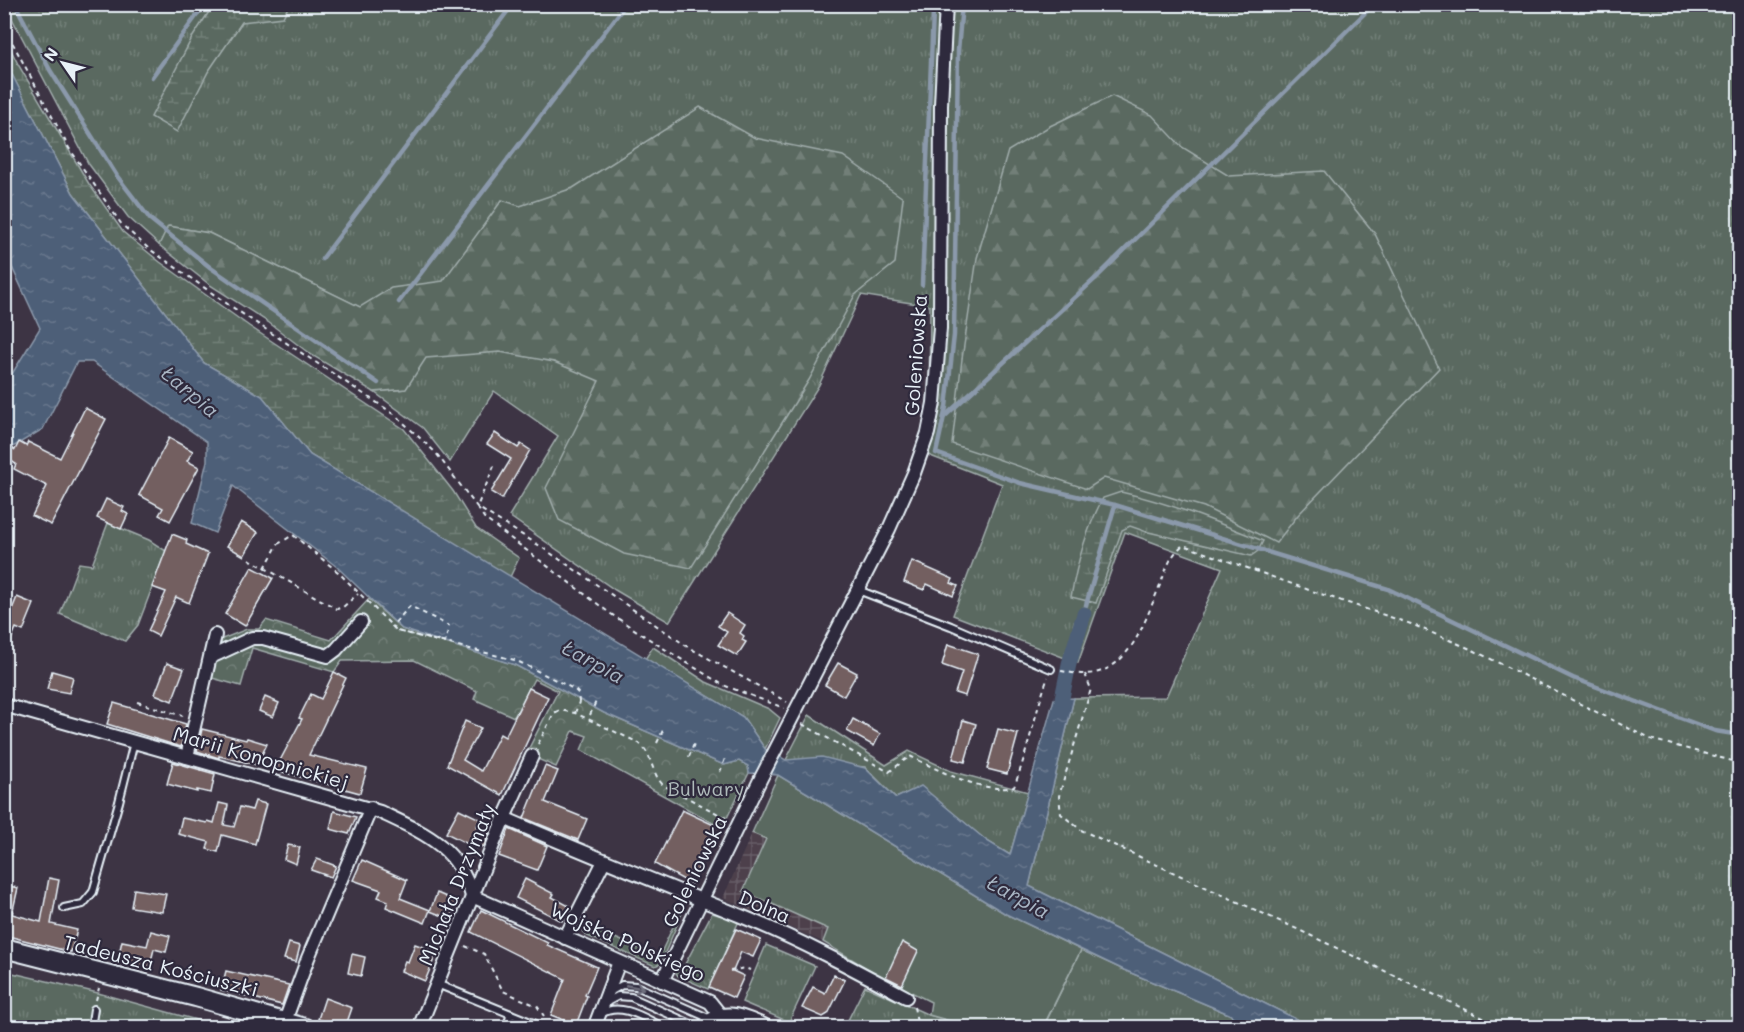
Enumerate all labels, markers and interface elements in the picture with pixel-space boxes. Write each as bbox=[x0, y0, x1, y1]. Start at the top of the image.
north arrow bbox=[33, 33, 93, 93]
text: N bbox=[38, 43, 62, 65]
street label: Goleniowska bbox=[898, 294, 932, 416]
water label: Łarpia bbox=[157, 359, 225, 423]
water label: Łarpia bbox=[558, 633, 630, 689]
street label: Marii Konopnickiej bbox=[170, 720, 352, 794]
park label: Bulwary bbox=[668, 775, 744, 801]
street label: Michała Drzymały bbox=[412, 799, 500, 969]
street label: Goleniowska bbox=[656, 811, 732, 931]
water label: Łarpia bbox=[983, 868, 1055, 924]
street label: Dolna bbox=[735, 883, 795, 929]
street label: Wojska Polskiego bbox=[547, 895, 710, 987]
street label: Tadeusza Kościuszki bbox=[61, 928, 261, 1002]
one-way arrow bbox=[624, 982, 644, 993]

